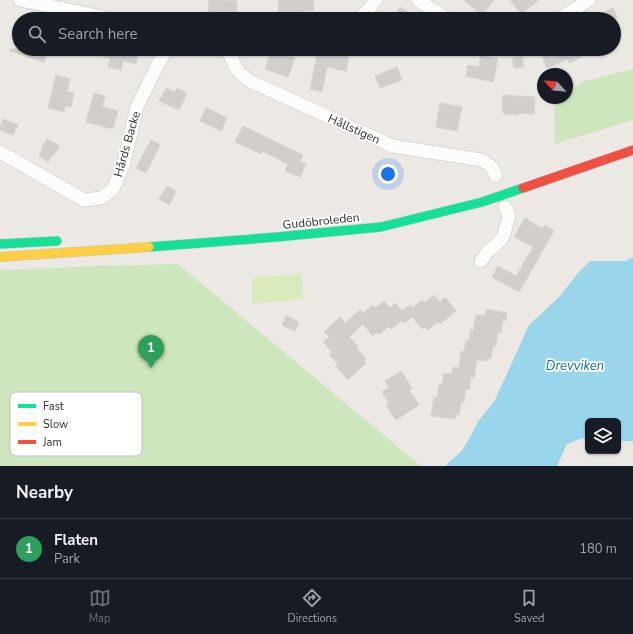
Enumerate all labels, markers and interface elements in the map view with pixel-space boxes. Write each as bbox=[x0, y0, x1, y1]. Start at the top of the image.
search box bbox=[12, 12, 621, 56]
icon: search bbox=[26, 23, 48, 45]
text: Search here bbox=[58, 24, 138, 44]
north arrow bbox=[537, 68, 573, 104]
street label: Hårds Backe bbox=[110, 109, 144, 179]
street label: Hållstigen bbox=[325, 110, 383, 148]
your location bbox=[378, 164, 398, 184]
street label: Gudöbroleden bbox=[282, 209, 360, 233]
pin: 1 bbox=[138, 335, 164, 368]
water label: Drevviken bbox=[546, 357, 604, 375]
legend bbox=[10, 392, 142, 456]
text: Fast bbox=[43, 399, 64, 414]
text: Slow bbox=[43, 417, 68, 432]
map controls bbox=[585, 418, 621, 454]
button: layers bbox=[585, 418, 621, 454]
text: Jam bbox=[42, 435, 62, 450]
text: Nearby bbox=[16, 481, 73, 504]
text: Flaten bbox=[54, 530, 98, 550]
text: 1 bbox=[25, 540, 33, 558]
text: 180 m bbox=[579, 540, 617, 558]
text: Park bbox=[54, 550, 80, 568]
tab: Map bbox=[89, 587, 111, 626]
tab: Directions bbox=[288, 587, 337, 626]
tab: Saved bbox=[514, 587, 544, 626]

